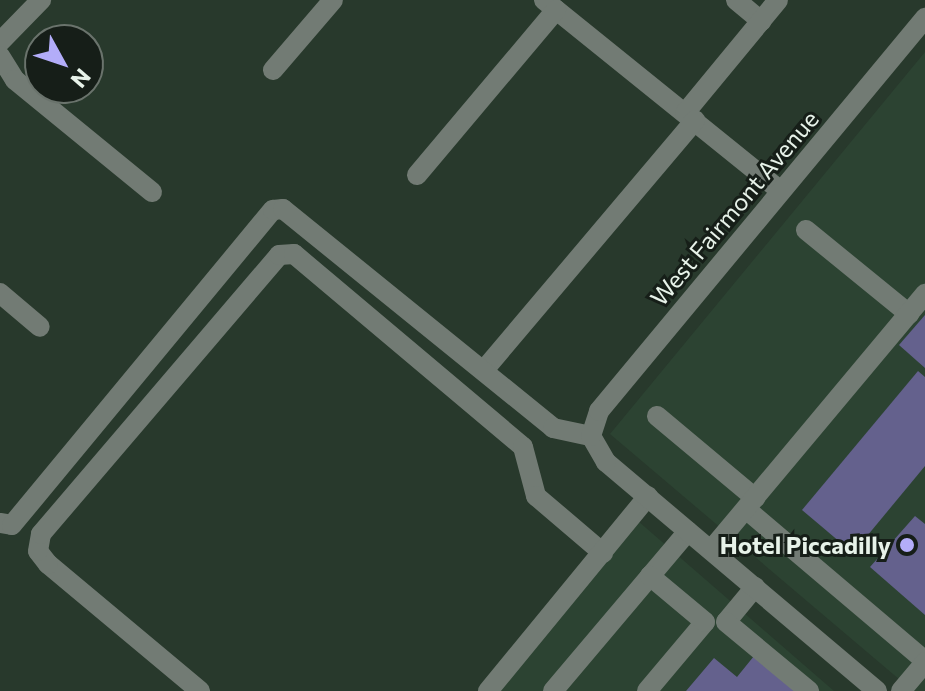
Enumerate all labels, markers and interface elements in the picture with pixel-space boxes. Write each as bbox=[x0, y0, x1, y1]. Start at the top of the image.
north arrow bbox=[24, 24, 104, 104]
text: N bbox=[66, 63, 97, 93]
street label: West Fairmont Avenue bbox=[644, 105, 824, 311]
place label: Hotel Piccadilly bbox=[720, 531, 891, 559]
marker: Hotel Piccadilly bbox=[898, 536, 916, 554]

